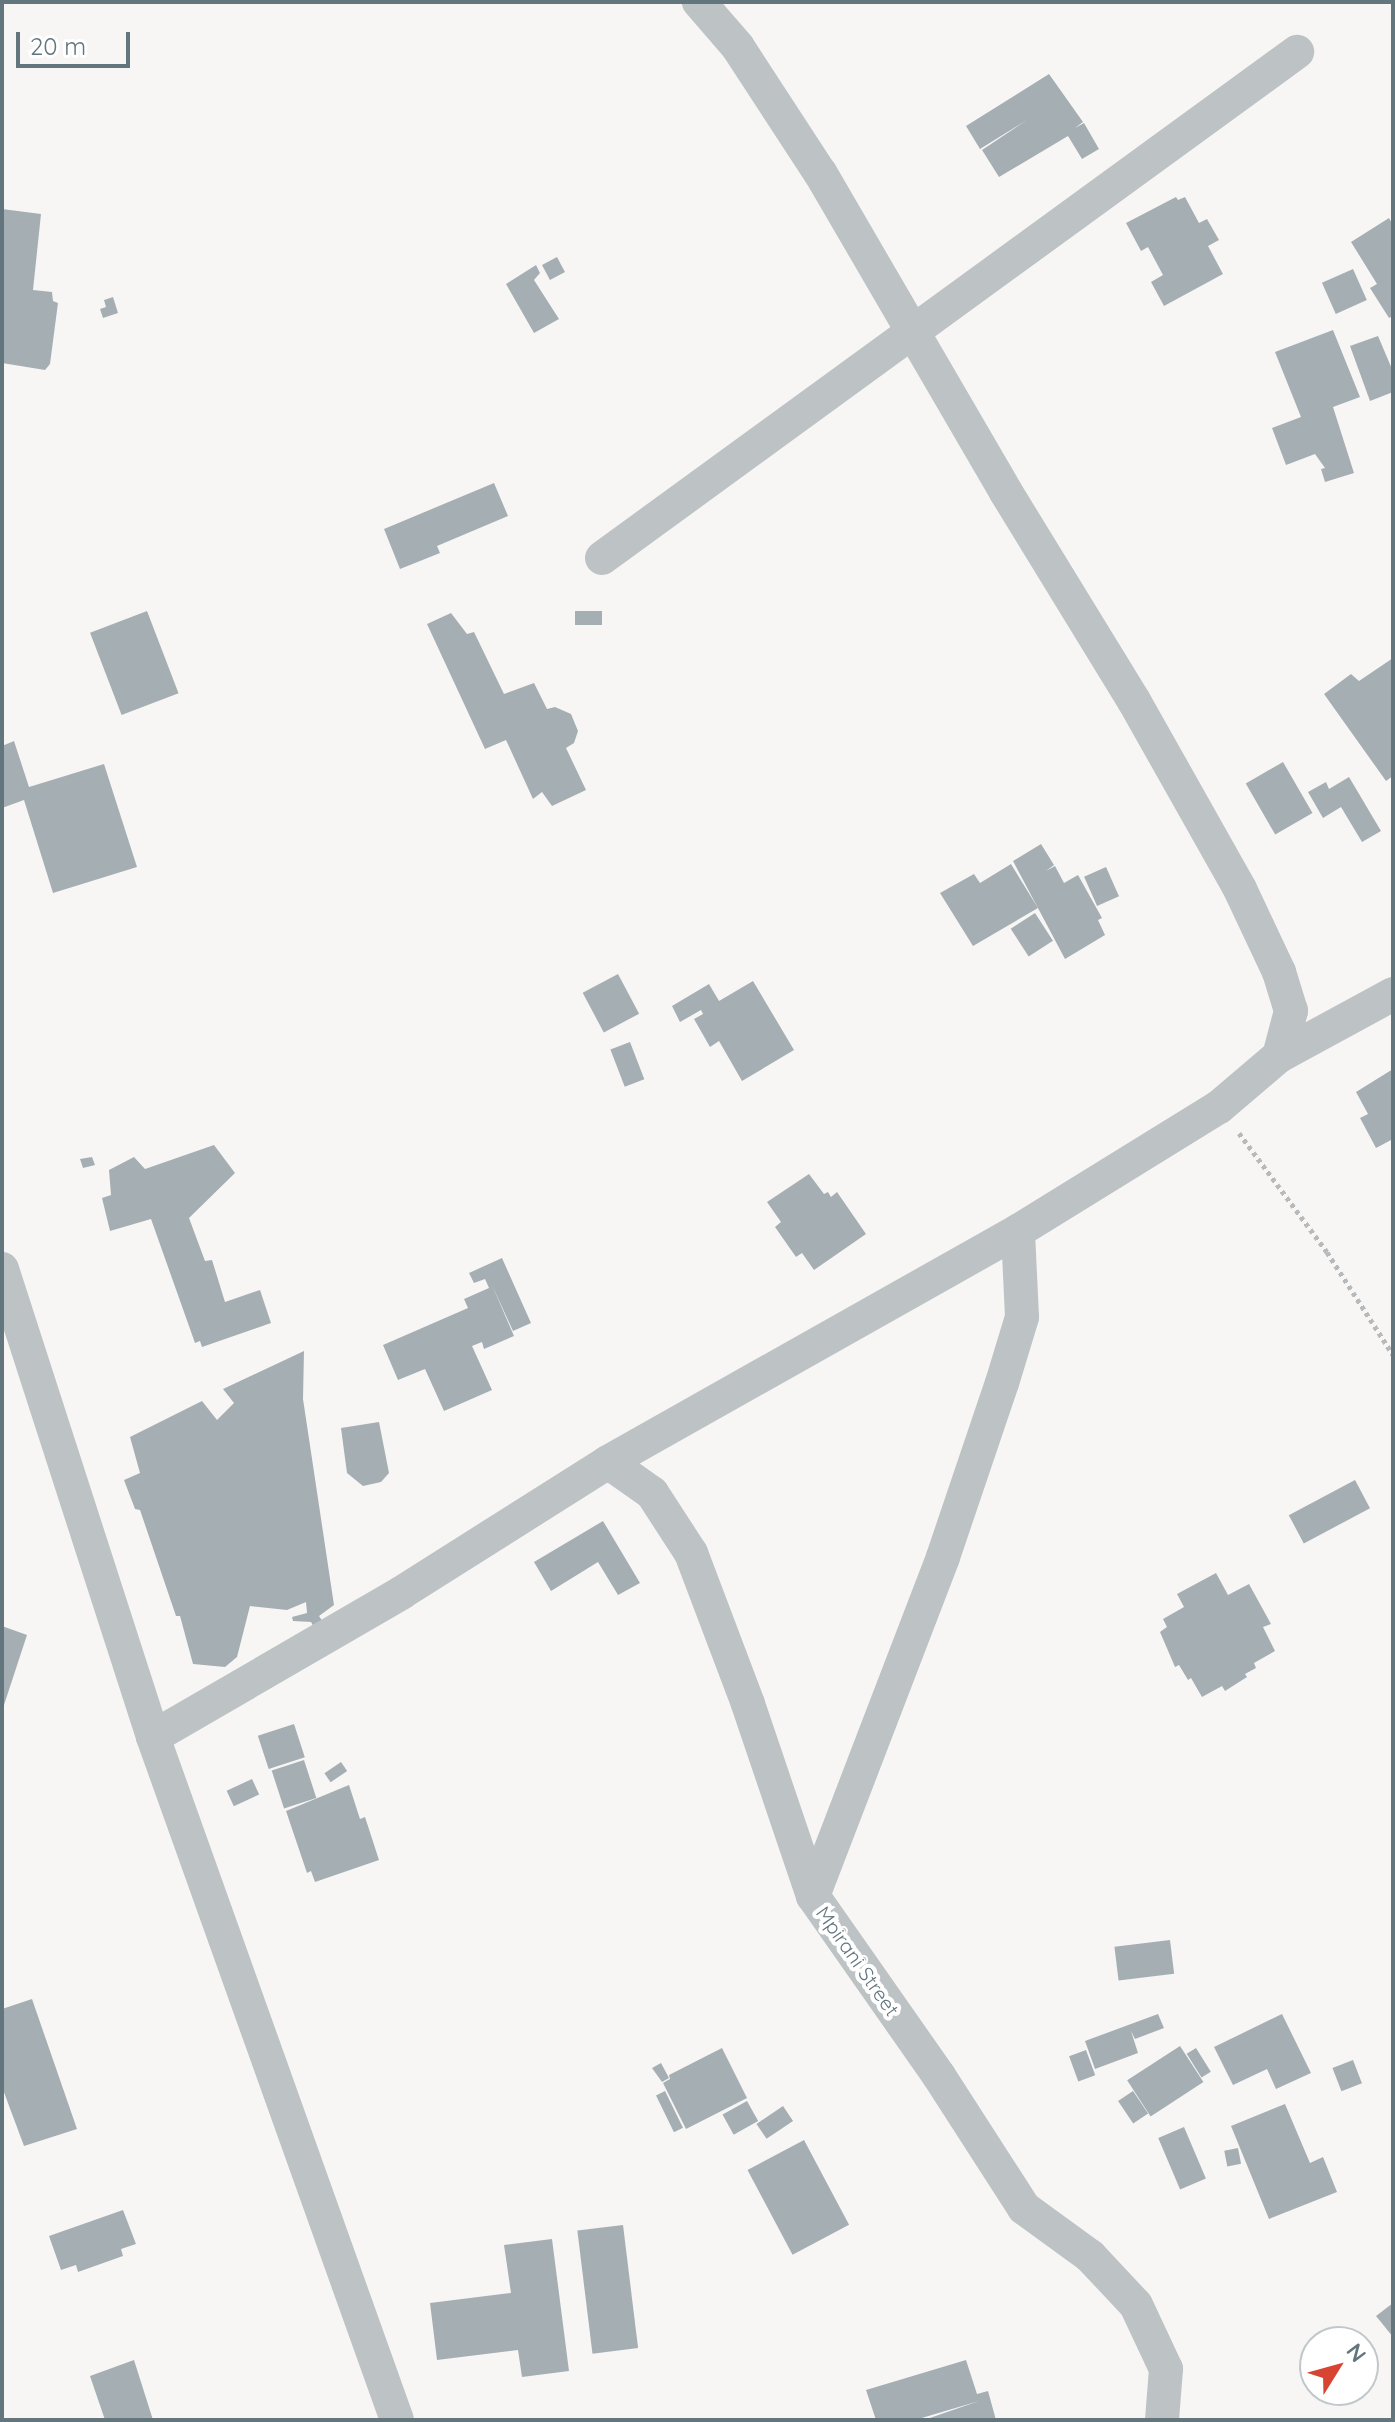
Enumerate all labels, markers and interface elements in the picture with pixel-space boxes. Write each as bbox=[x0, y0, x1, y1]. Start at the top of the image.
scale bar bbox=[20, 16, 134, 66]
text: 20 m bbox=[30, 31, 86, 61]
street label: Mpirani Street bbox=[811, 1901, 905, 2021]
north arrow bbox=[1299, 2326, 1379, 2406]
text: N bbox=[1341, 2338, 1373, 2368]

